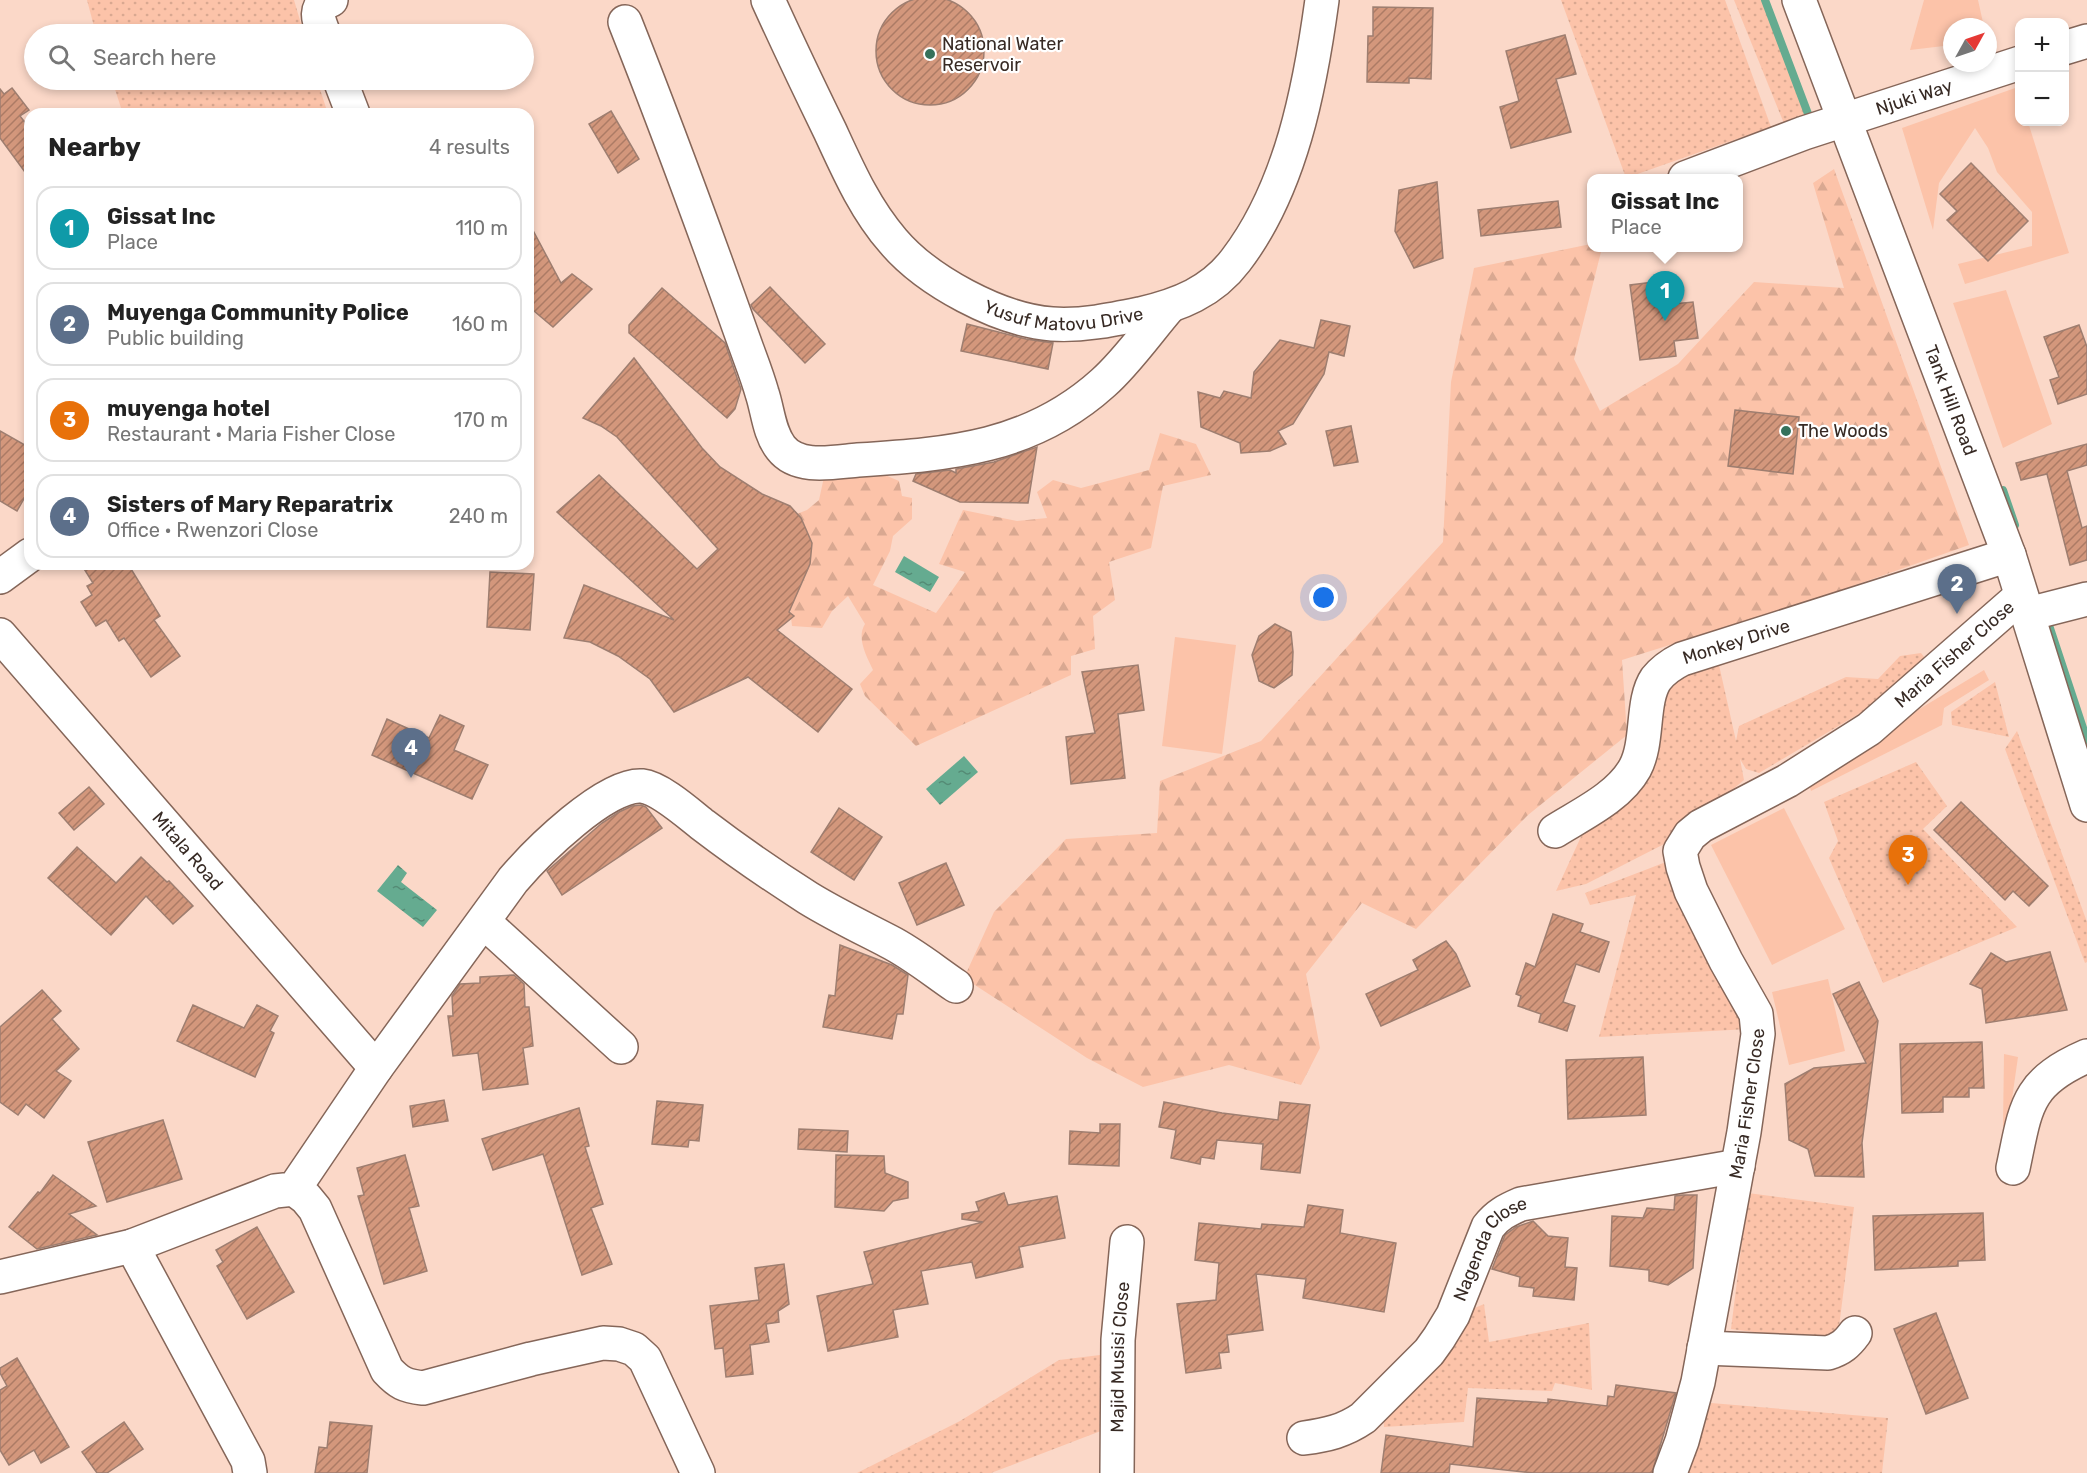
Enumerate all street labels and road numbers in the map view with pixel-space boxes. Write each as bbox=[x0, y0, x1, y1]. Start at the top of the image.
street label: Njuki Way bbox=[1873, 75, 1955, 120]
street label: Yusuf Matovu Drive bbox=[980, 295, 1145, 335]
street label: Tank Hill Road bbox=[1920, 342, 1981, 459]
street label: Maria Fisher Close bbox=[1890, 596, 2019, 713]
street label: Monkey Drive bbox=[1680, 614, 1793, 669]
street label: Mitala Road bbox=[147, 807, 228, 895]
street label: Maria Fisher Close bbox=[1725, 1028, 1769, 1181]
street label: Nagenda Close bbox=[1449, 1192, 1529, 1304]
street label: Majid Musisi Close bbox=[1106, 1281, 1134, 1433]

